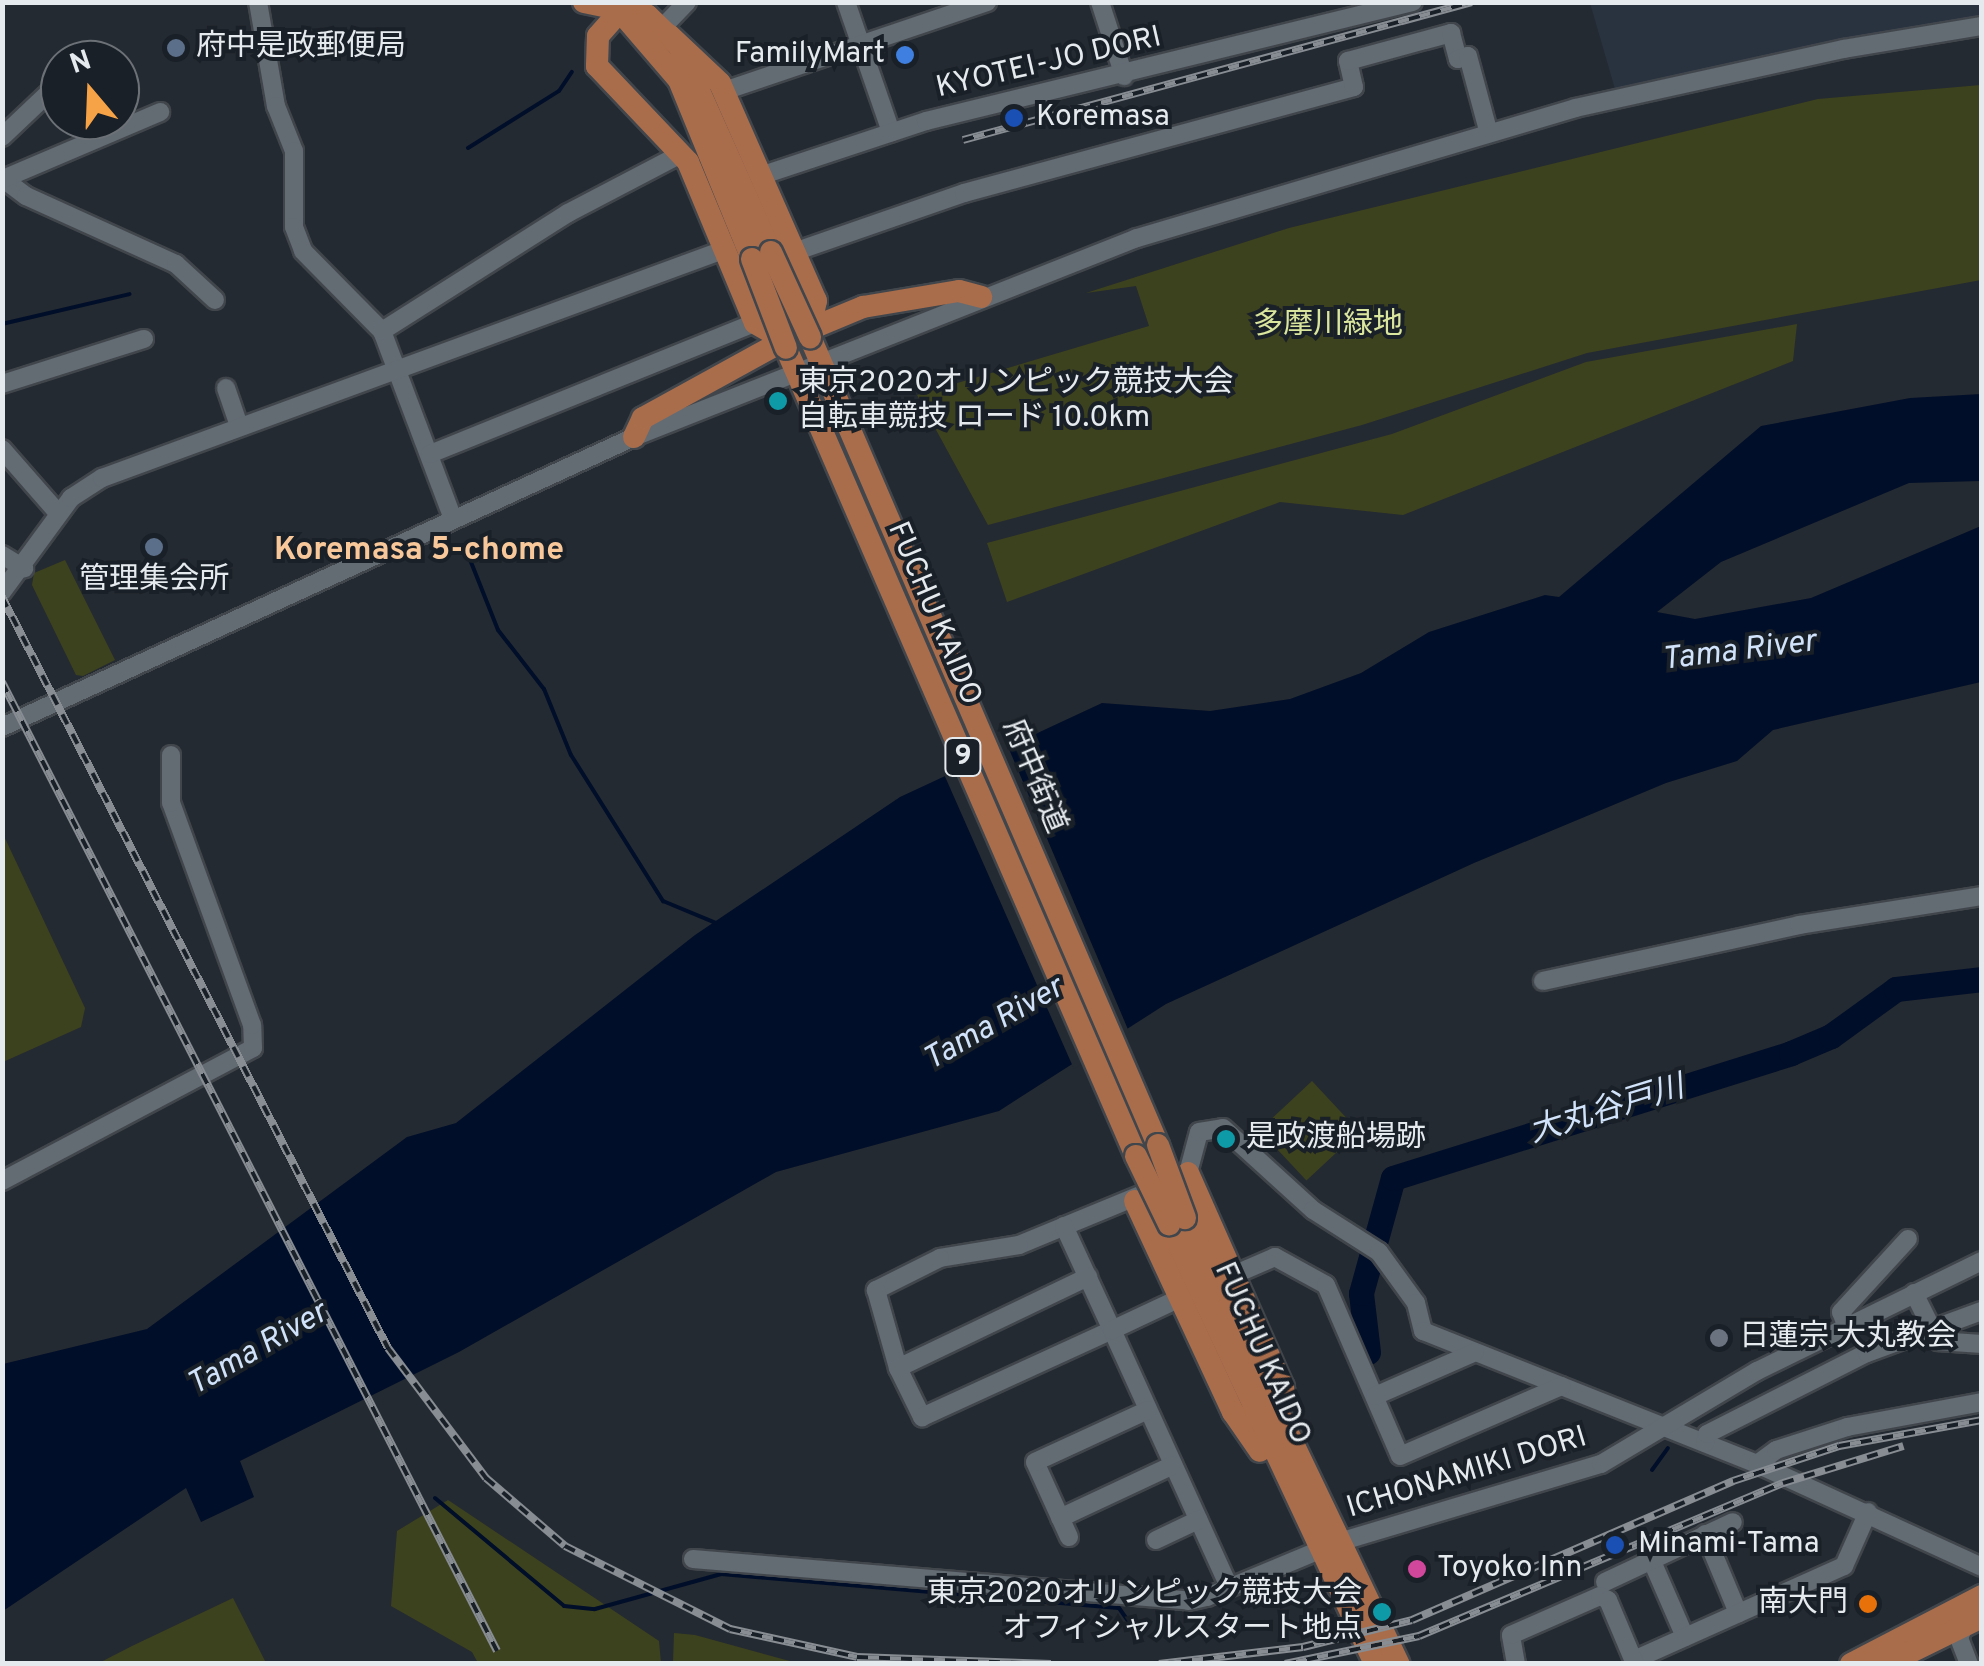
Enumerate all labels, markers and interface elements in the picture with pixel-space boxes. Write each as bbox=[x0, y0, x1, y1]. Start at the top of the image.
street label: KYOTEI-JO DORI bbox=[933, 21, 1165, 107]
place label: 府中是政郵便局 bbox=[196, 30, 406, 66]
marker: 府中是政郵便局 bbox=[165, 37, 187, 59]
place label: FamilyMart bbox=[735, 37, 885, 73]
north arrow bbox=[40, 40, 140, 140]
text: N bbox=[66, 43, 96, 84]
marker: FamilyMart bbox=[894, 44, 916, 66]
place label: Koremasa bbox=[1036, 100, 1170, 136]
marker: Koremasa bbox=[1001, 105, 1027, 131]
park label: 多摩川緑地 bbox=[1253, 308, 1403, 344]
place label: 東京2020オリンピック競技大会 自転車競技 ロード 10.0km bbox=[798, 366, 1233, 436]
marker: 東京2020オリンピック競技大会 自転車競技 ロード 10.0km bbox=[767, 390, 789, 412]
street label: FUCHU KAIDO bbox=[878, 517, 988, 711]
district label: Koremasa 5-chome bbox=[274, 532, 564, 570]
marker: 管理集会所 bbox=[143, 536, 165, 558]
place label: 管理集会所 bbox=[79, 563, 229, 599]
water label: Tama River bbox=[1660, 623, 1818, 681]
street label: 府中街道 bbox=[993, 715, 1073, 839]
road number: 9 bbox=[943, 734, 983, 780]
water label: Tama River bbox=[917, 970, 1071, 1080]
water label: 大丸谷戸川 bbox=[1525, 1069, 1689, 1153]
place label: 是政渡船場跡 bbox=[1246, 1121, 1426, 1157]
marker: 是政渡船場跡 bbox=[1215, 1128, 1237, 1150]
street label: FUCHU KAIDO bbox=[1205, 1257, 1317, 1451]
water label: Tama River bbox=[181, 1295, 335, 1405]
place label: 日蓮宗 大丸教会 bbox=[1739, 1320, 1956, 1356]
marker: 日蓮宗 大丸教会 bbox=[1708, 1327, 1730, 1349]
street label: ICHONAMIKI DORI bbox=[1343, 1420, 1591, 1528]
place label: Minami-Tama bbox=[1638, 1527, 1819, 1563]
marker: Minami-Tama bbox=[1602, 1532, 1628, 1558]
place label: Toyoko Inn bbox=[1437, 1551, 1582, 1587]
marker: Toyoko Inn bbox=[1406, 1558, 1428, 1580]
place label: 東京2020オリンピック競技大会 オフィシャルスタート地点 bbox=[927, 1577, 1362, 1648]
place label: 南大門 bbox=[1758, 1586, 1848, 1622]
marker: 南大門 bbox=[1857, 1593, 1879, 1615]
marker: 東京2020オリンピック競技大会 オフィシャルスタート地点 bbox=[1371, 1601, 1393, 1623]

